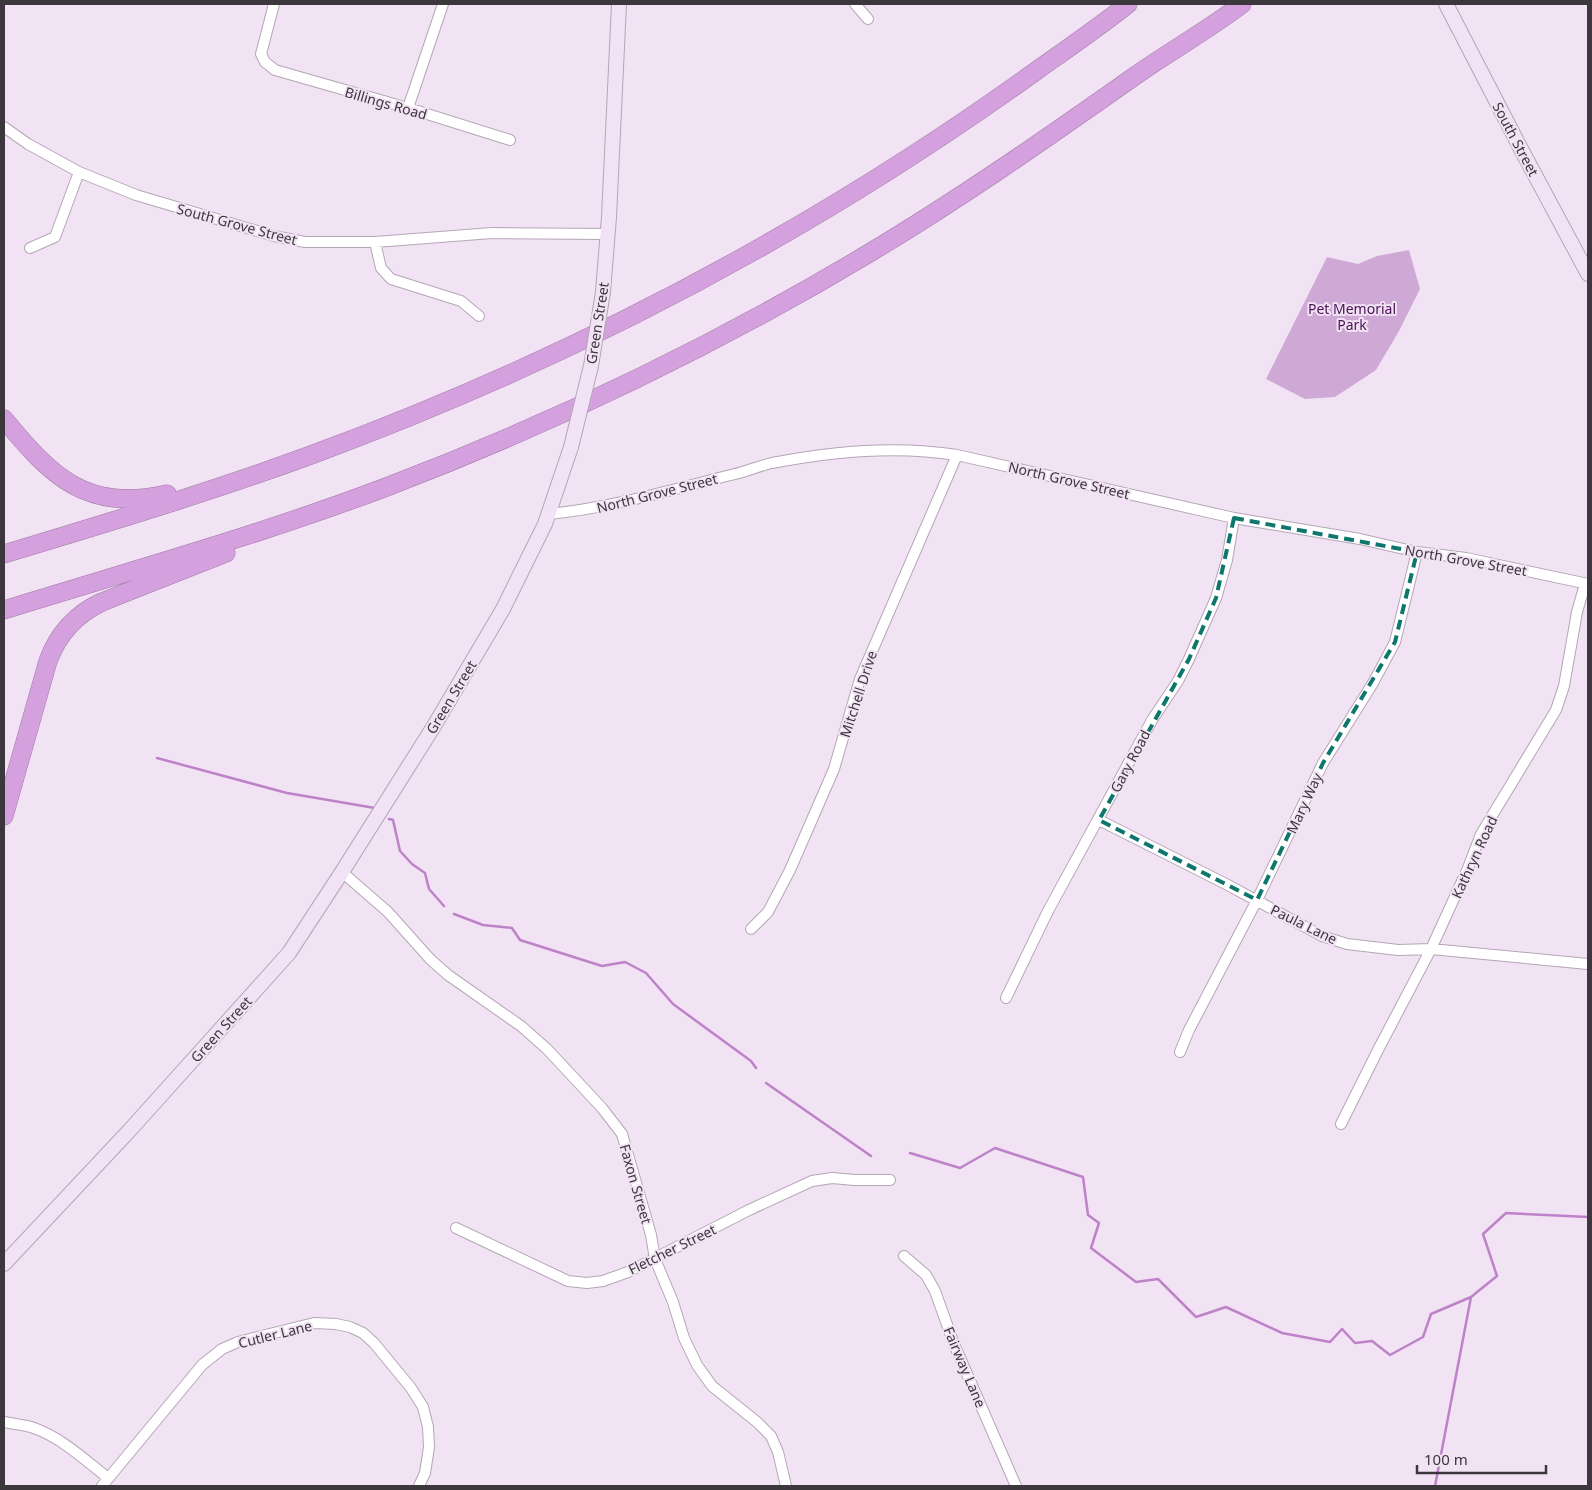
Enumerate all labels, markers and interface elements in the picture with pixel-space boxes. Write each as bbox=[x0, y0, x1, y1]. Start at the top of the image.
street label: Billings Road bbox=[343, 82, 429, 124]
street label: South Street bbox=[1489, 99, 1543, 179]
street label: South Grove Street bbox=[175, 199, 299, 249]
street label: Green Street bbox=[581, 281, 613, 365]
park label: Pet Memorial Park bbox=[1308, 299, 1396, 334]
street label: North Grove Street bbox=[1007, 457, 1131, 503]
street label: North Grove Street bbox=[595, 469, 719, 517]
street label: North Grove Street bbox=[1403, 540, 1529, 580]
street label: Mitchell Drive bbox=[835, 648, 881, 740]
street label: Green Street bbox=[422, 657, 480, 737]
street label: Gary Road bbox=[1106, 726, 1154, 796]
street label: Mary Way bbox=[1282, 769, 1327, 836]
street label: Kathryn Road bbox=[1447, 813, 1501, 901]
street label: Paula Lane bbox=[1268, 900, 1341, 948]
street label: Green Street bbox=[186, 992, 256, 1066]
street label: Faxon Street bbox=[616, 1142, 656, 1226]
street label: Fletcher Street bbox=[625, 1220, 719, 1278]
street label: Cutler Lane bbox=[236, 1316, 314, 1352]
street label: Fairway Lane bbox=[939, 1324, 991, 1410]
scale bar bbox=[1417, 1442, 1546, 1474]
text: 100 m bbox=[1424, 1449, 1468, 1469]

